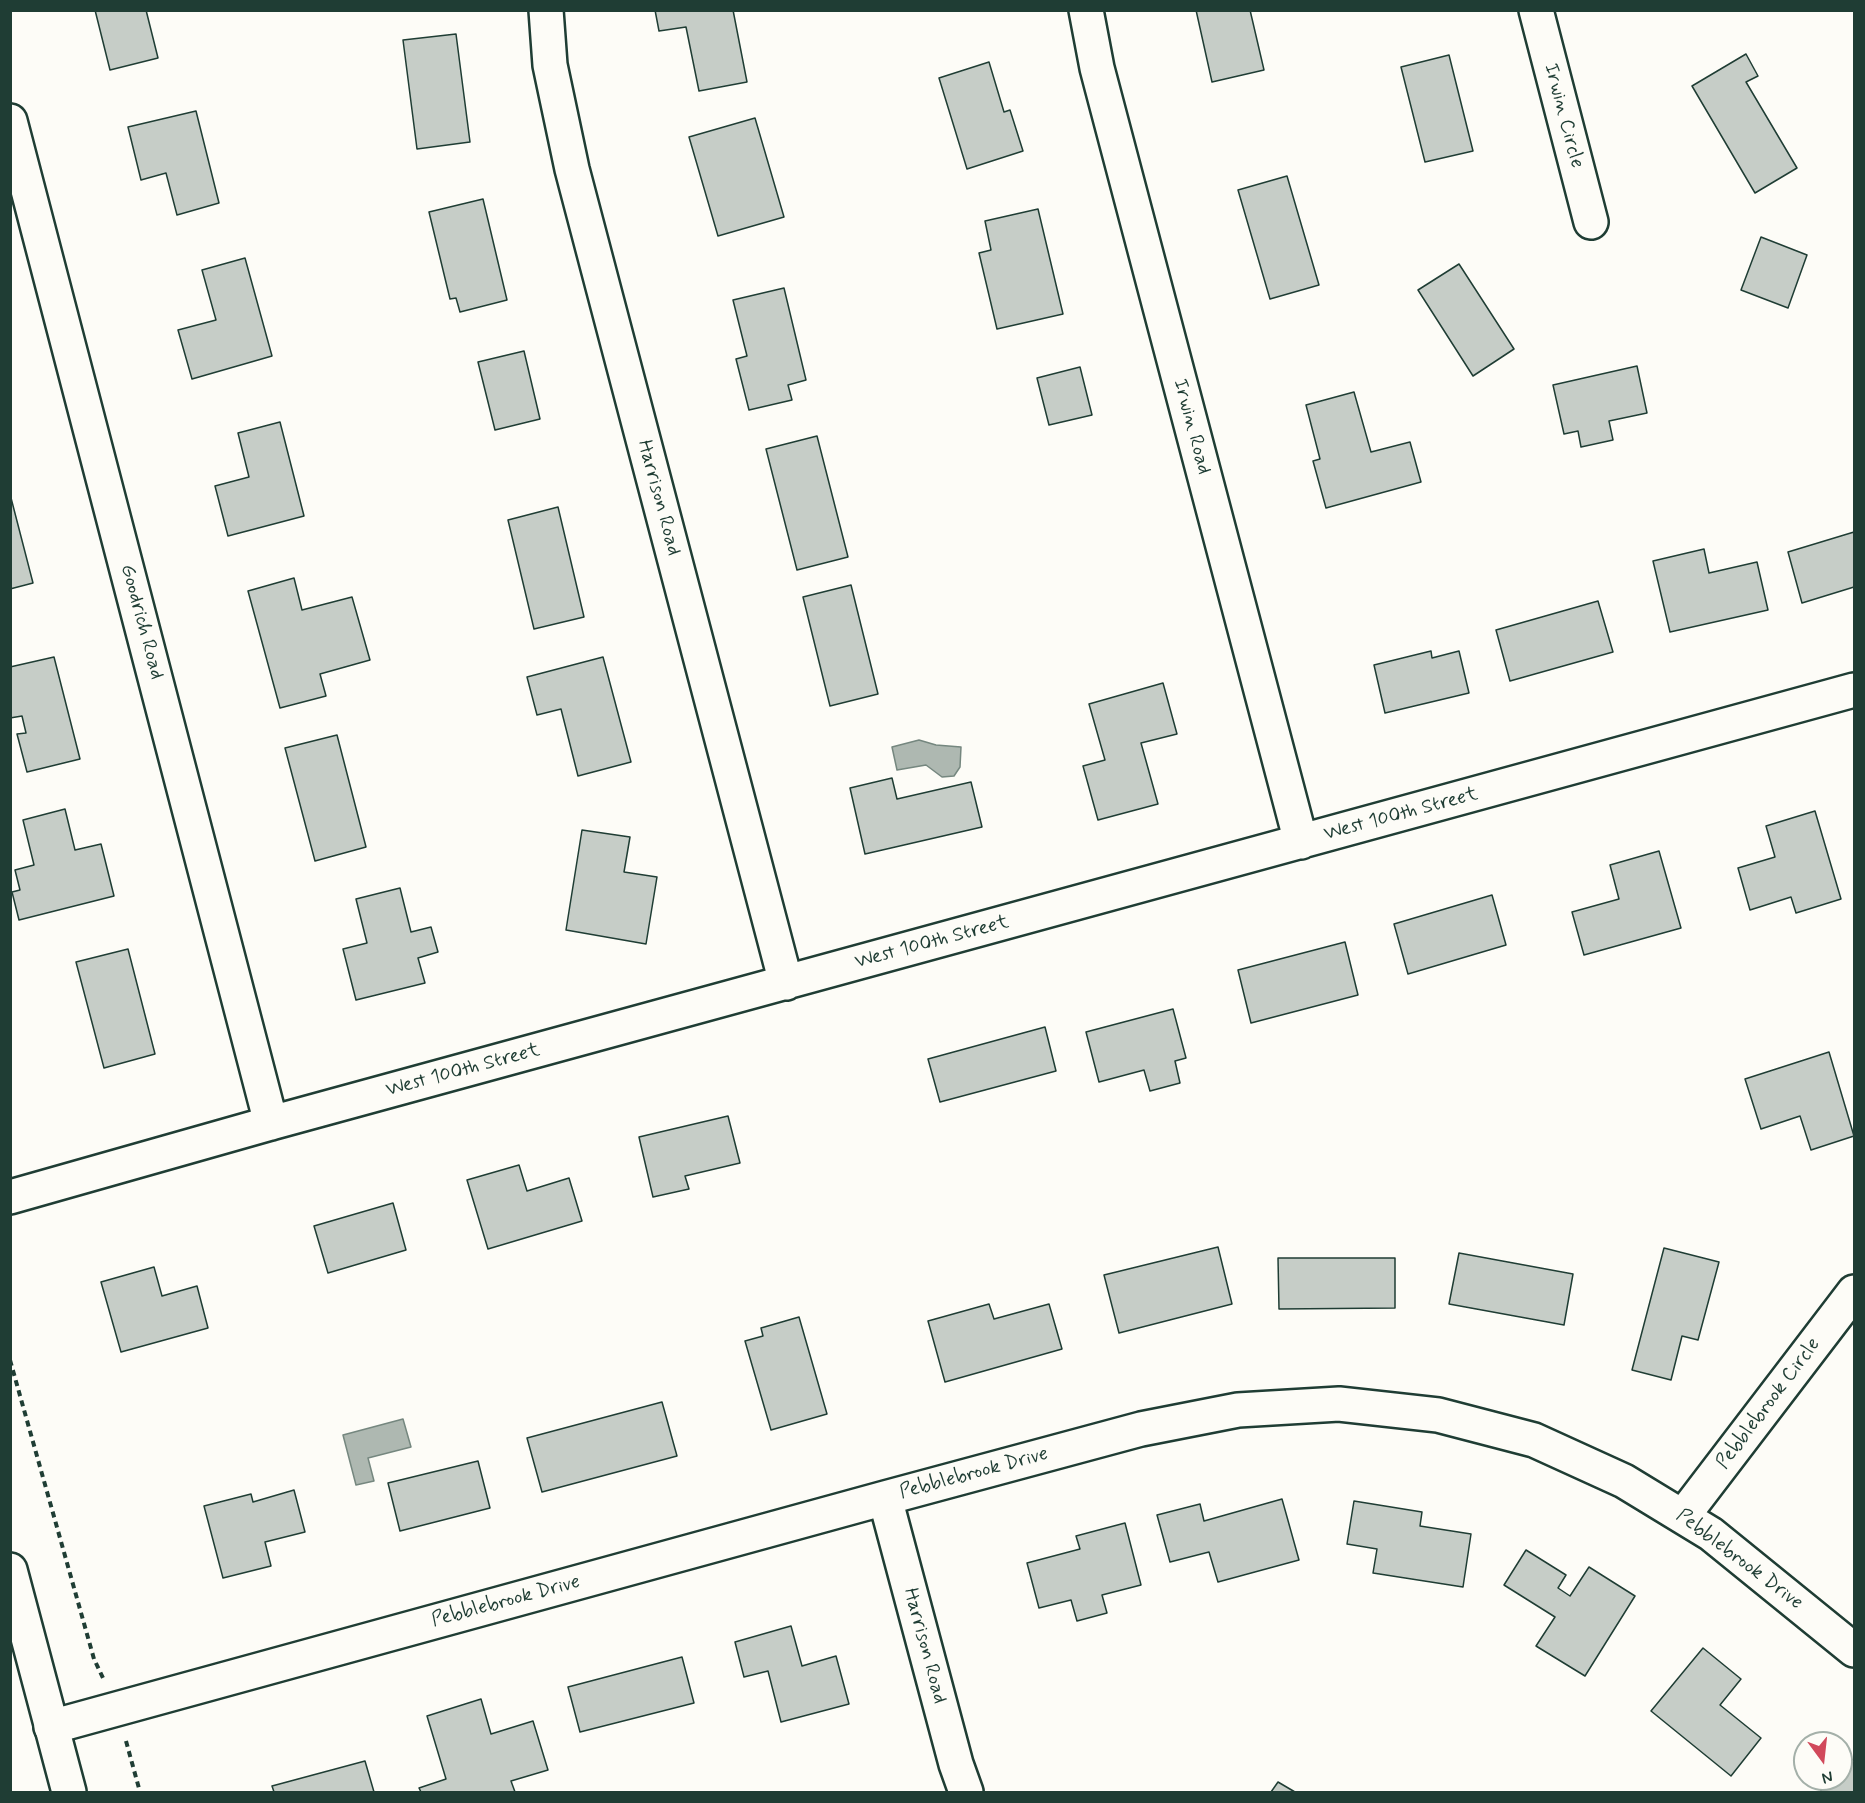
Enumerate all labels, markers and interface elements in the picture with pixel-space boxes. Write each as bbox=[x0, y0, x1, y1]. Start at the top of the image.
street label: Irwin Circle bbox=[1538, 61, 1588, 171]
street label: Irwin Road bbox=[1167, 377, 1215, 477]
street label: Harrison Road bbox=[631, 437, 685, 559]
street label: Goodrich Road bbox=[114, 562, 168, 682]
street label: West 100th Street bbox=[1321, 783, 1481, 847]
street label: West 100th Street bbox=[852, 911, 1012, 975]
street label: West 100th Street bbox=[383, 1039, 543, 1103]
street label: Pebblebrook Circle bbox=[1712, 1334, 1826, 1474]
street label: Pebblebrook Drive bbox=[897, 1443, 1051, 1505]
street label: Pebblebrook Drive bbox=[1671, 1504, 1807, 1616]
street label: Pebblebrook Drive bbox=[429, 1571, 583, 1633]
street label: Harrison Road bbox=[897, 1585, 951, 1707]
north arrow bbox=[1793, 1731, 1853, 1791]
text: N bbox=[1819, 1765, 1835, 1788]

